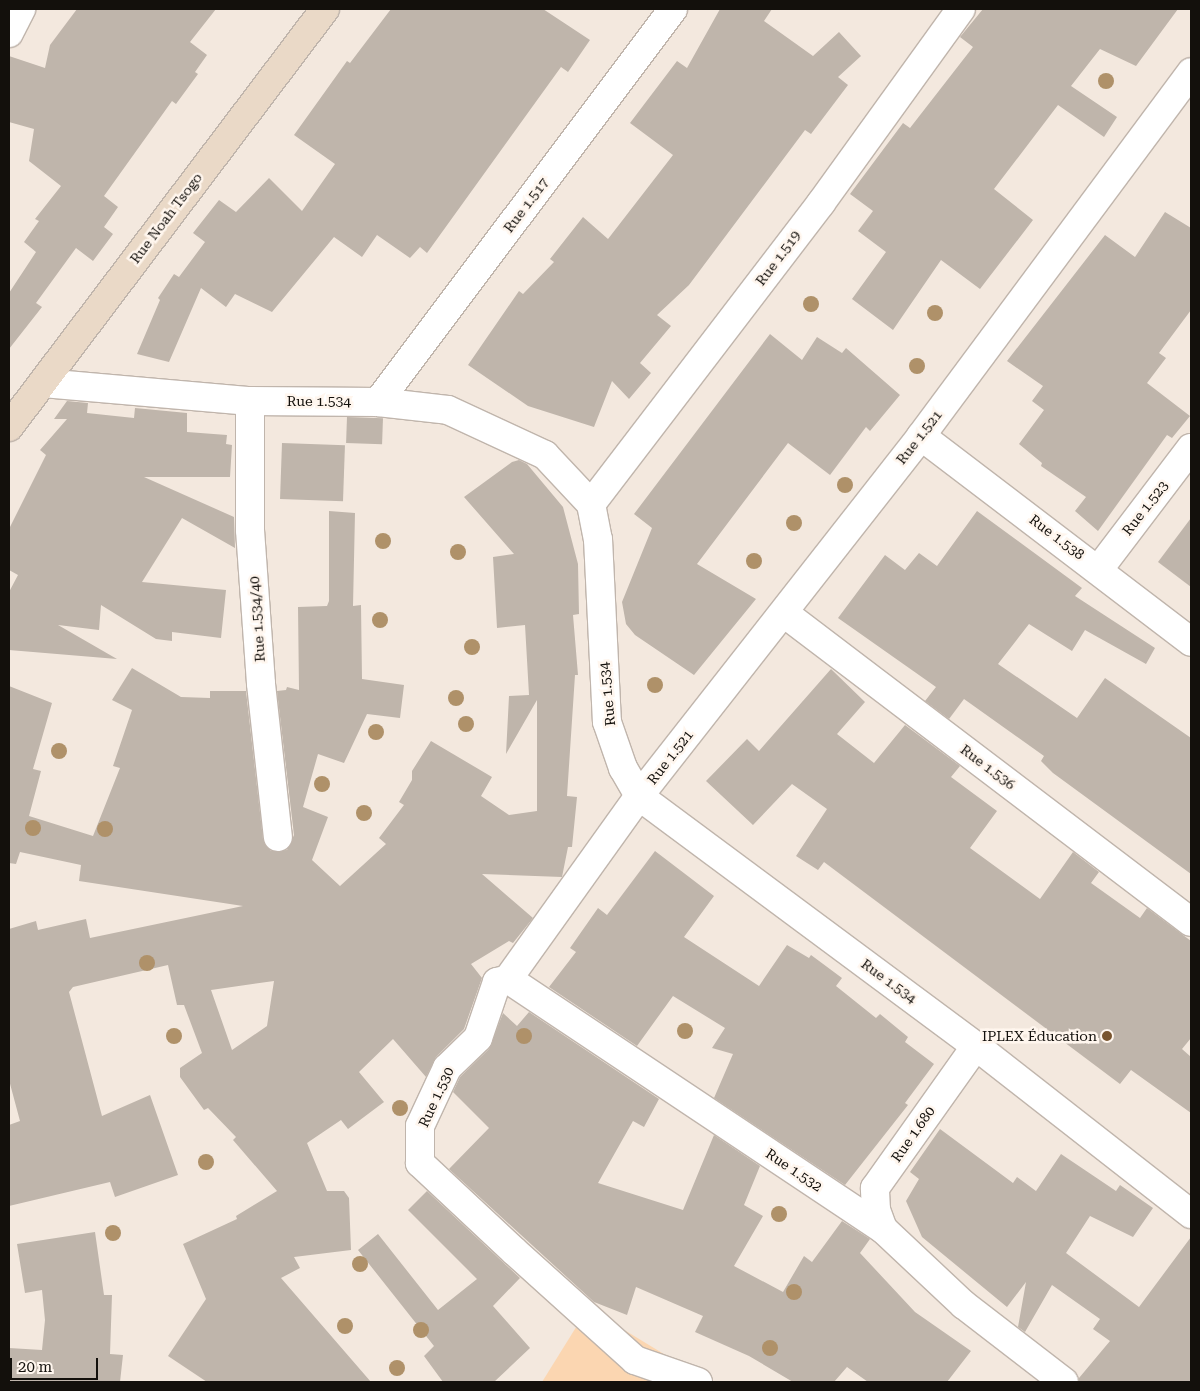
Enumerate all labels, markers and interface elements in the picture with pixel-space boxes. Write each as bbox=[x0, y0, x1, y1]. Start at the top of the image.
street label: Rue Noah Tsogo bbox=[126, 169, 206, 267]
street label: Rue 1.517 bbox=[500, 174, 552, 236]
street label: Rue 1.519 bbox=[752, 227, 804, 289]
street label: Rue 1.534 bbox=[287, 393, 351, 409]
street label: Rue 1.521 bbox=[893, 406, 945, 468]
street label: Rue 1.523 bbox=[1119, 477, 1171, 539]
street label: Rue 1.538 bbox=[1026, 511, 1088, 563]
street label: Rue 1.534/40 bbox=[246, 576, 268, 662]
street label: Rue 1.534 bbox=[595, 661, 619, 727]
street label: Rue 1.521 bbox=[644, 726, 696, 788]
street label: Rue 1.536 bbox=[957, 741, 1019, 793]
street label: Rue 1.534 bbox=[858, 955, 920, 1007]
place label: IPLEX Éducation bbox=[982, 1028, 1097, 1044]
marker: IPLEX Éducation bbox=[1101, 1030, 1113, 1042]
street label: Rue 1.530 bbox=[415, 1064, 457, 1130]
street label: Rue 1.680 bbox=[888, 1103, 938, 1165]
street label: Rue 1.532 bbox=[763, 1145, 825, 1195]
scale bar bbox=[12, 1348, 100, 1380]
text: 20 m bbox=[18, 1358, 52, 1376]

